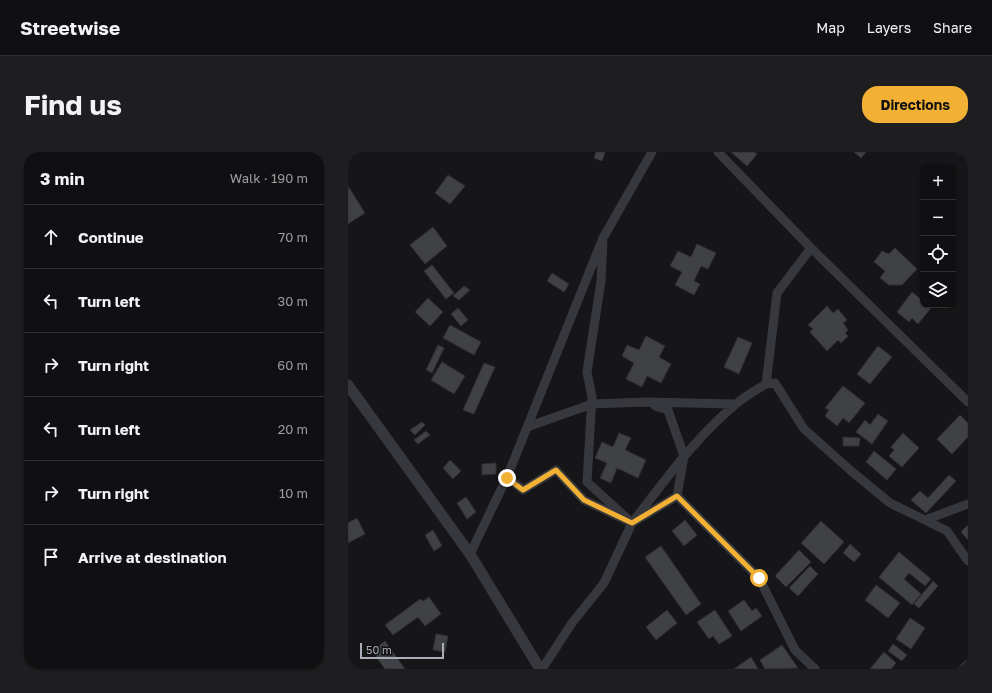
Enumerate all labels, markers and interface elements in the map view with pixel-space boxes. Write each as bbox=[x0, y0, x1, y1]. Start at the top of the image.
text: Streetwise bbox=[20, 16, 120, 39]
text: Map bbox=[816, 19, 845, 36]
text: Layers bbox=[867, 19, 911, 36]
text: Share bbox=[933, 19, 972, 36]
button: Directions bbox=[862, 86, 968, 123]
text: Find us bbox=[24, 88, 122, 121]
map controls bbox=[920, 164, 956, 308]
button: + bbox=[920, 164, 956, 200]
text: 3 min bbox=[40, 168, 84, 189]
text: Walk · 190 m bbox=[230, 170, 308, 186]
button: − bbox=[920, 200, 956, 236]
icon: ahead bbox=[40, 226, 62, 248]
text: Continue bbox=[78, 228, 144, 246]
text: 70 m bbox=[278, 229, 308, 245]
button: locate bbox=[920, 236, 956, 272]
button: layers bbox=[920, 272, 956, 308]
icon: left bbox=[40, 290, 62, 312]
text: Turn left bbox=[78, 292, 140, 310]
text: 30 m bbox=[278, 293, 308, 309]
icon: right bbox=[40, 354, 62, 376]
text: Turn right bbox=[78, 356, 149, 374]
text: 60 m bbox=[277, 357, 308, 373]
icon: left bbox=[40, 418, 62, 440]
text: Turn left bbox=[78, 420, 140, 438]
text: 20 m bbox=[278, 421, 308, 437]
route end bbox=[498, 469, 516, 487]
icon: right bbox=[40, 482, 62, 504]
text: Turn right bbox=[78, 484, 149, 502]
text: 10 m bbox=[279, 485, 308, 501]
icon: arrive bbox=[40, 546, 62, 568]
text: Arrive at destination bbox=[78, 548, 227, 566]
route start bbox=[750, 569, 768, 587]
scale bar bbox=[360, 641, 444, 660]
text: 50 m bbox=[366, 643, 392, 656]

